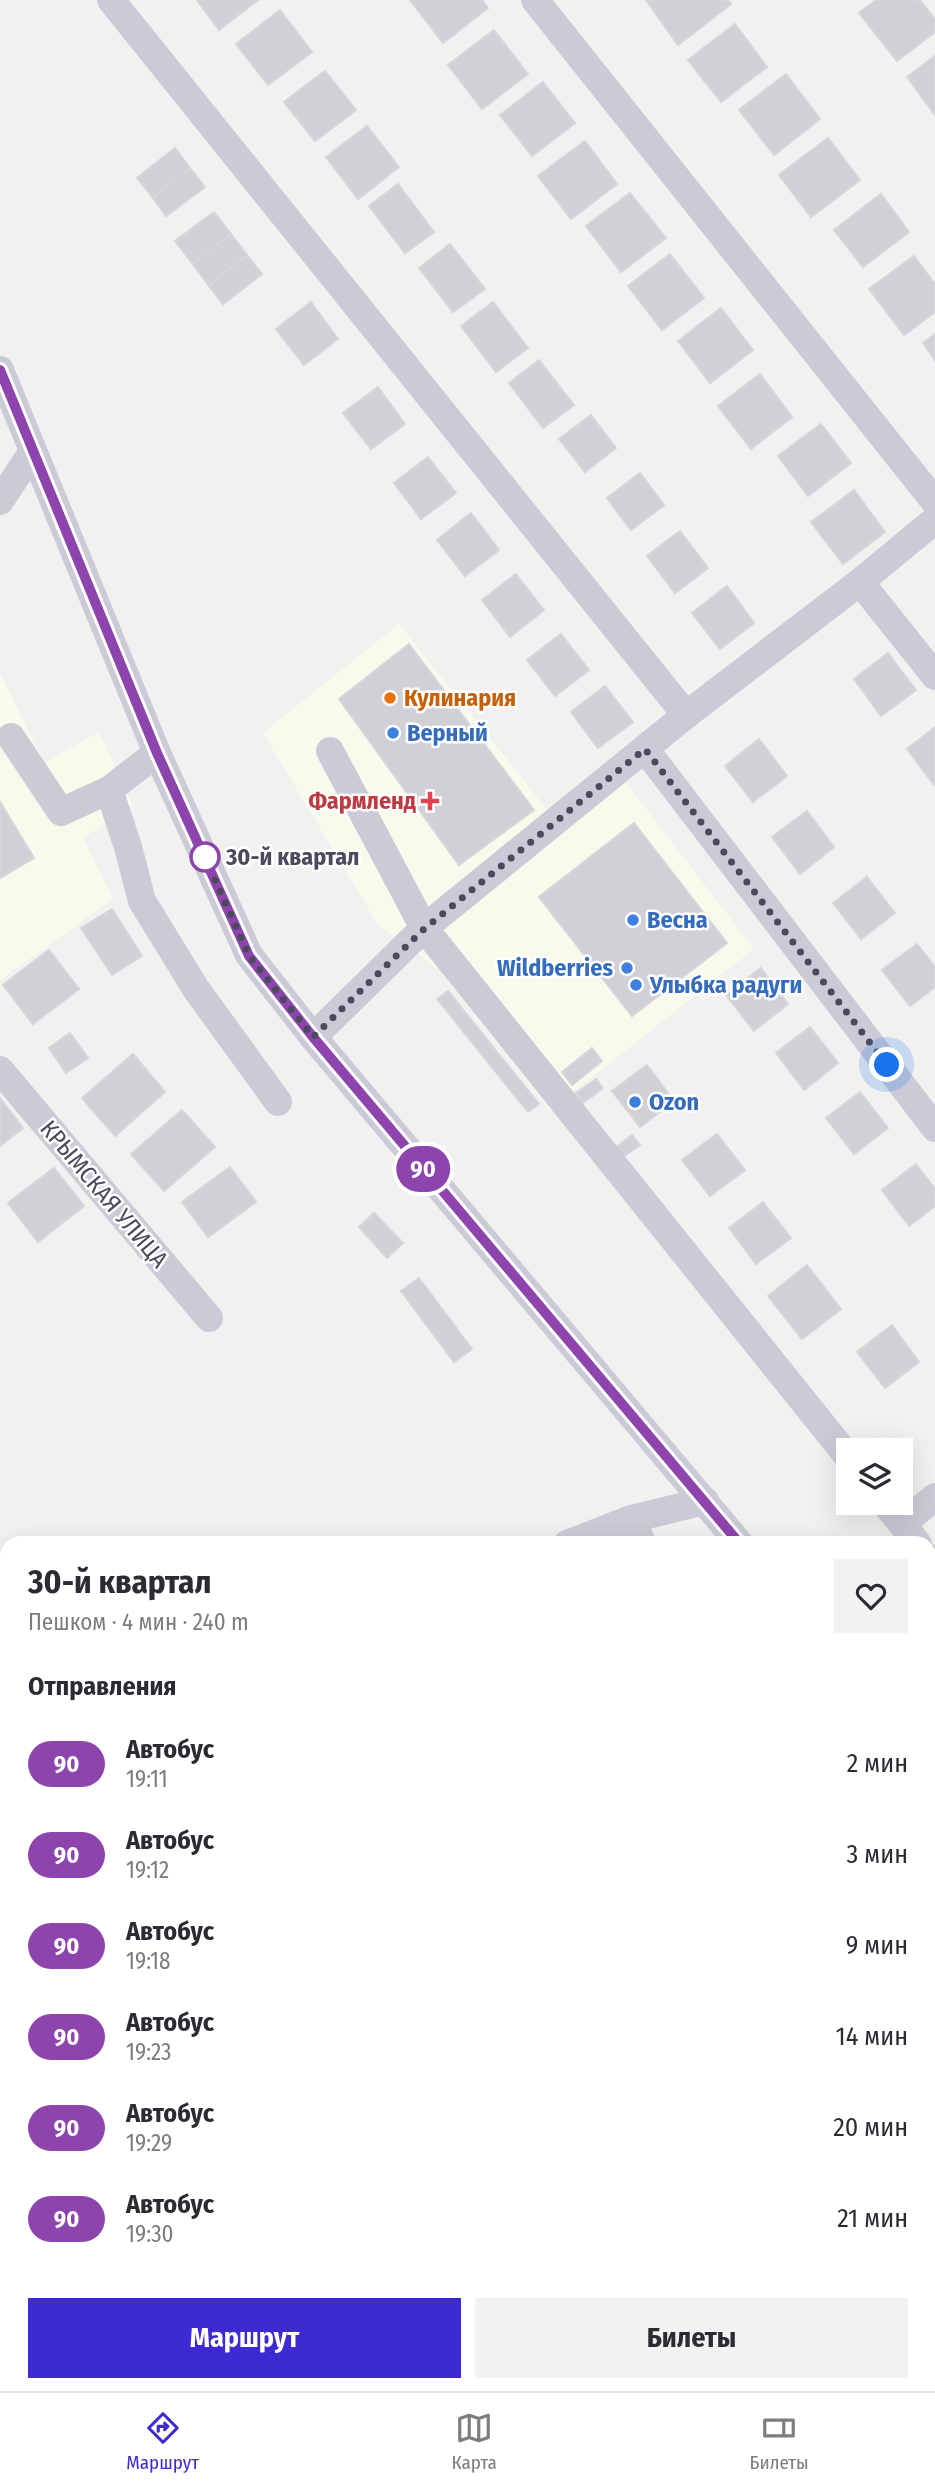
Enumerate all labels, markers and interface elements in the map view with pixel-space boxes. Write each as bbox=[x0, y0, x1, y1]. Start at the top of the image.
place label: Кулинария bbox=[404, 684, 516, 712]
marker: Кулинария bbox=[382, 690, 398, 706]
place label: Верный bbox=[407, 719, 488, 747]
marker: Верный bbox=[385, 725, 401, 741]
place label: Фармленд bbox=[309, 787, 416, 815]
marker: Фармленд bbox=[422, 793, 438, 809]
marker: 30-й квартал bbox=[190, 842, 220, 872]
place label: 30-й квартал bbox=[225, 843, 359, 871]
place label: Весна bbox=[647, 906, 708, 934]
marker: Весна bbox=[625, 912, 641, 928]
place label: Wildberries bbox=[497, 954, 613, 982]
marker: Wildberries bbox=[619, 960, 635, 976]
place label: Улыбка радуги bbox=[649, 971, 802, 999]
marker: Улыбка радуги bbox=[628, 977, 644, 993]
your location bbox=[869, 1047, 904, 1082]
place label: Ozon bbox=[649, 1088, 699, 1116]
marker: Ozon bbox=[627, 1094, 643, 1110]
street label: КРЫМСКАЯ УЛИЦА bbox=[34, 1115, 174, 1274]
line badge: 90 bbox=[392, 1146, 454, 1192]
text: 90 bbox=[410, 1155, 436, 1183]
map controls bbox=[836, 1438, 913, 1515]
button: layers bbox=[836, 1438, 913, 1515]
button: heart bbox=[834, 1559, 908, 1633]
text: 30-й квартал bbox=[28, 1562, 211, 1602]
text: Пешком · 4 мин · 240 m bbox=[28, 1608, 249, 1636]
text: Отправления bbox=[28, 1671, 177, 1702]
text: Автобус bbox=[126, 1734, 214, 1765]
text: 2 мин bbox=[847, 1748, 908, 1779]
text: 90 bbox=[54, 1750, 79, 1778]
text: 19:11 bbox=[126, 1765, 168, 1793]
text: Автобус bbox=[126, 1825, 214, 1856]
text: 3 мин bbox=[847, 1839, 908, 1870]
text: 90 bbox=[54, 1841, 79, 1869]
text: 19:12 bbox=[126, 1856, 169, 1884]
text: Автобус bbox=[126, 1916, 214, 1947]
text: 9 мин bbox=[846, 1930, 908, 1961]
text: 90 bbox=[54, 1932, 79, 1960]
text: 19:18 bbox=[126, 1947, 171, 1975]
text: Автобус bbox=[126, 2007, 214, 2038]
text: 14 мин bbox=[836, 2021, 908, 2052]
text: 90 bbox=[54, 2023, 79, 2051]
text: 19:23 bbox=[126, 2038, 172, 2066]
text: Автобус bbox=[126, 2098, 214, 2129]
text: 20 мин bbox=[833, 2112, 908, 2143]
text: 90 bbox=[54, 2114, 79, 2142]
text: 19:29 bbox=[126, 2129, 172, 2157]
text: Автобус bbox=[126, 2189, 214, 2220]
text: 21 мин bbox=[837, 2203, 908, 2234]
text: 90 bbox=[54, 2205, 79, 2233]
text: 19:30 bbox=[126, 2220, 174, 2248]
button: Маршрут bbox=[28, 2298, 461, 2378]
button: Билеты bbox=[475, 2298, 908, 2378]
tab: Маршрут bbox=[126, 2409, 199, 2474]
tab: Карта bbox=[452, 2409, 497, 2474]
tab: Билеты bbox=[749, 2409, 809, 2474]

